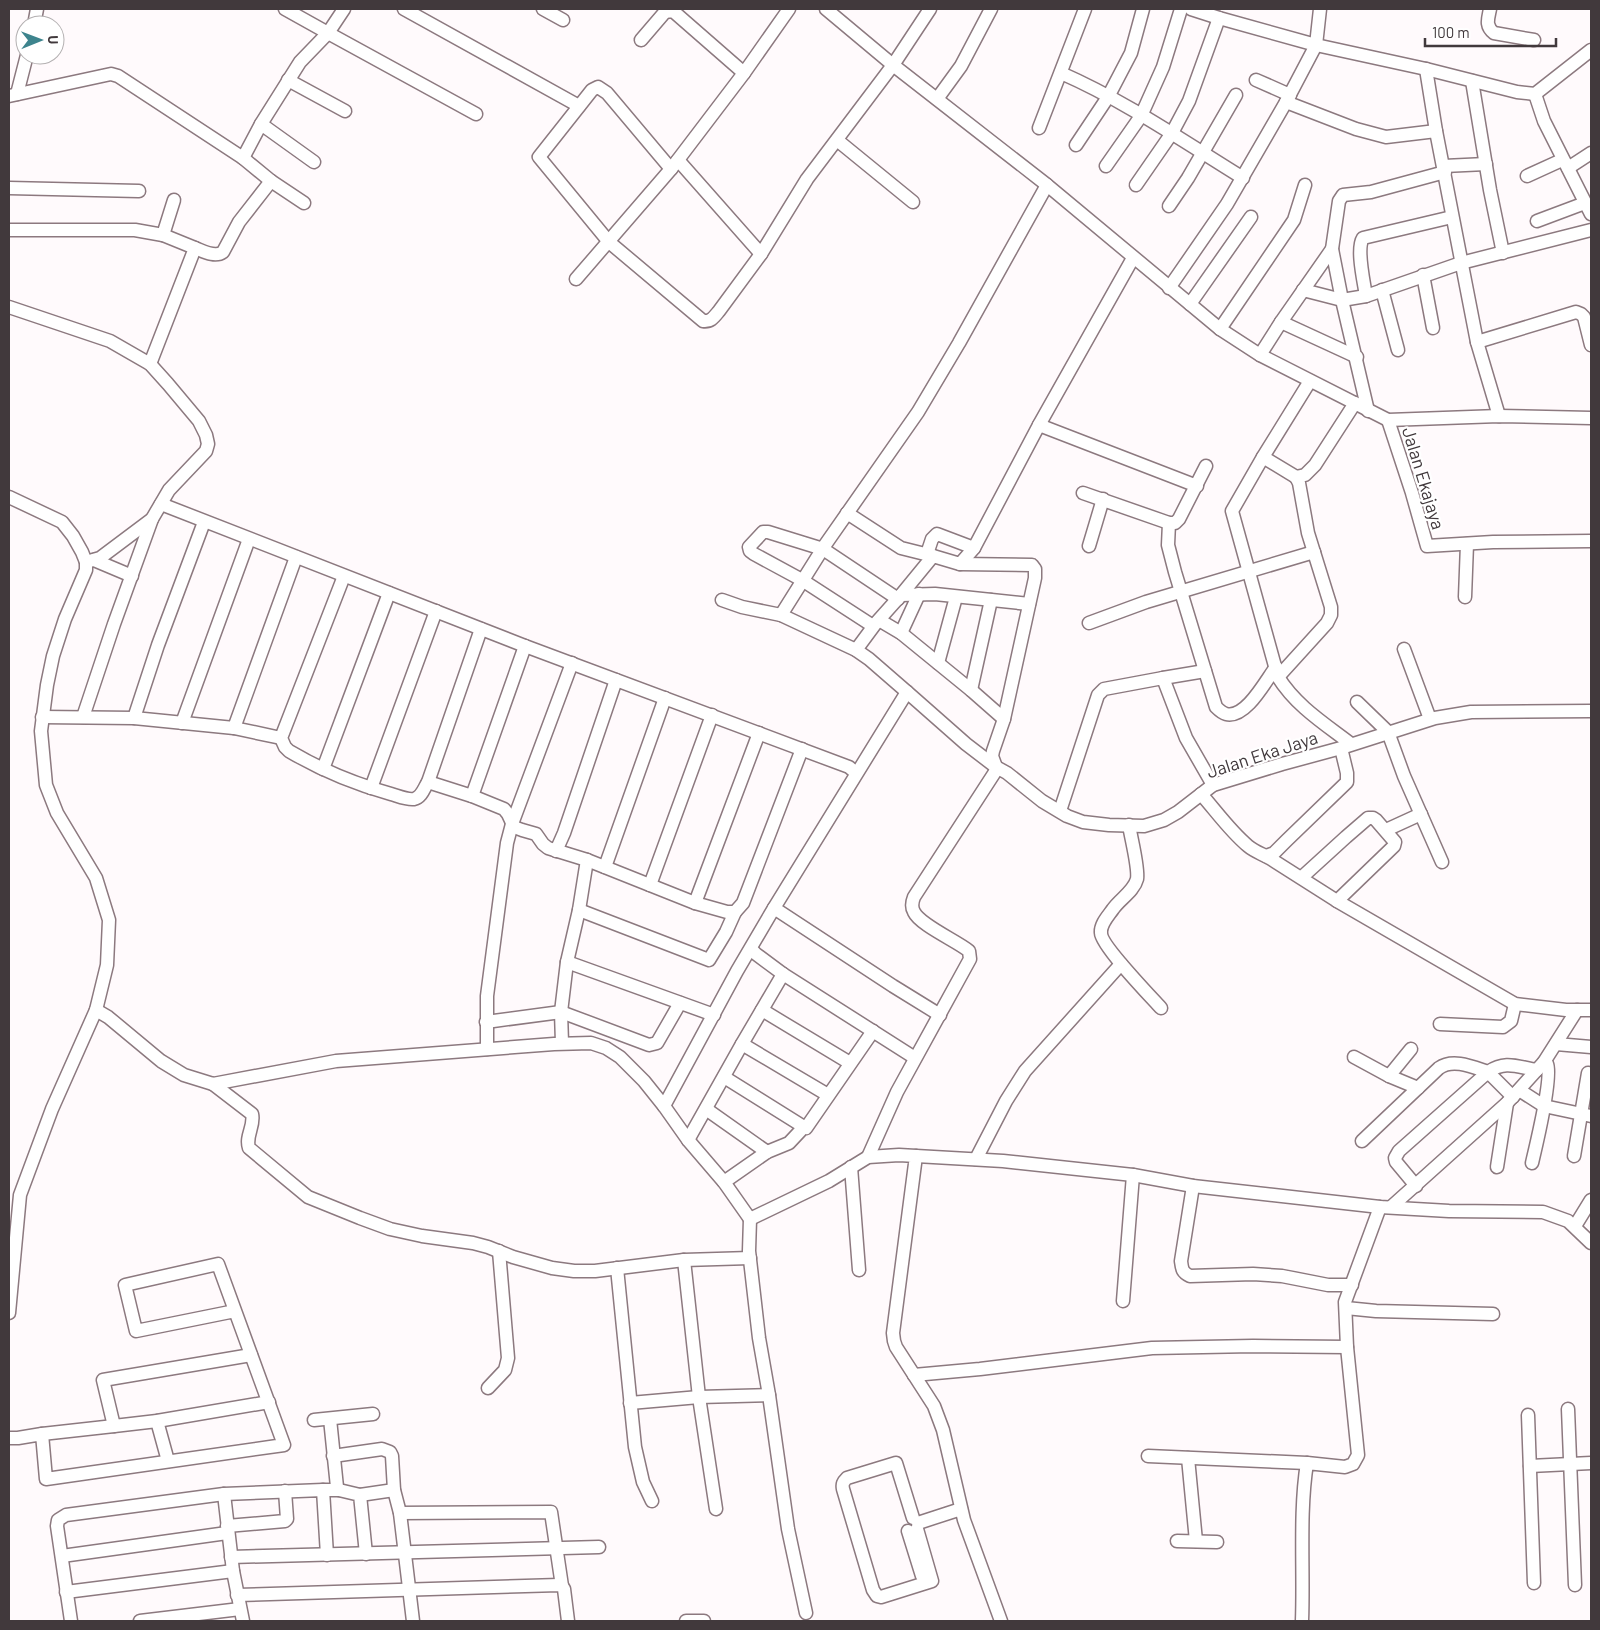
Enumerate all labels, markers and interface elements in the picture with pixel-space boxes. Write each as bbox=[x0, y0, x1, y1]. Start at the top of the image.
north arrow bbox=[15, 15, 65, 65]
scale bar bbox=[1425, 15, 1556, 47]
text: 100 m bbox=[1432, 23, 1470, 41]
text: U bbox=[45, 35, 62, 45]
street label: Jalan Ekajaya bbox=[1398, 424, 1450, 532]
street label: Jalan Eka Jaya bbox=[1204, 726, 1320, 782]

